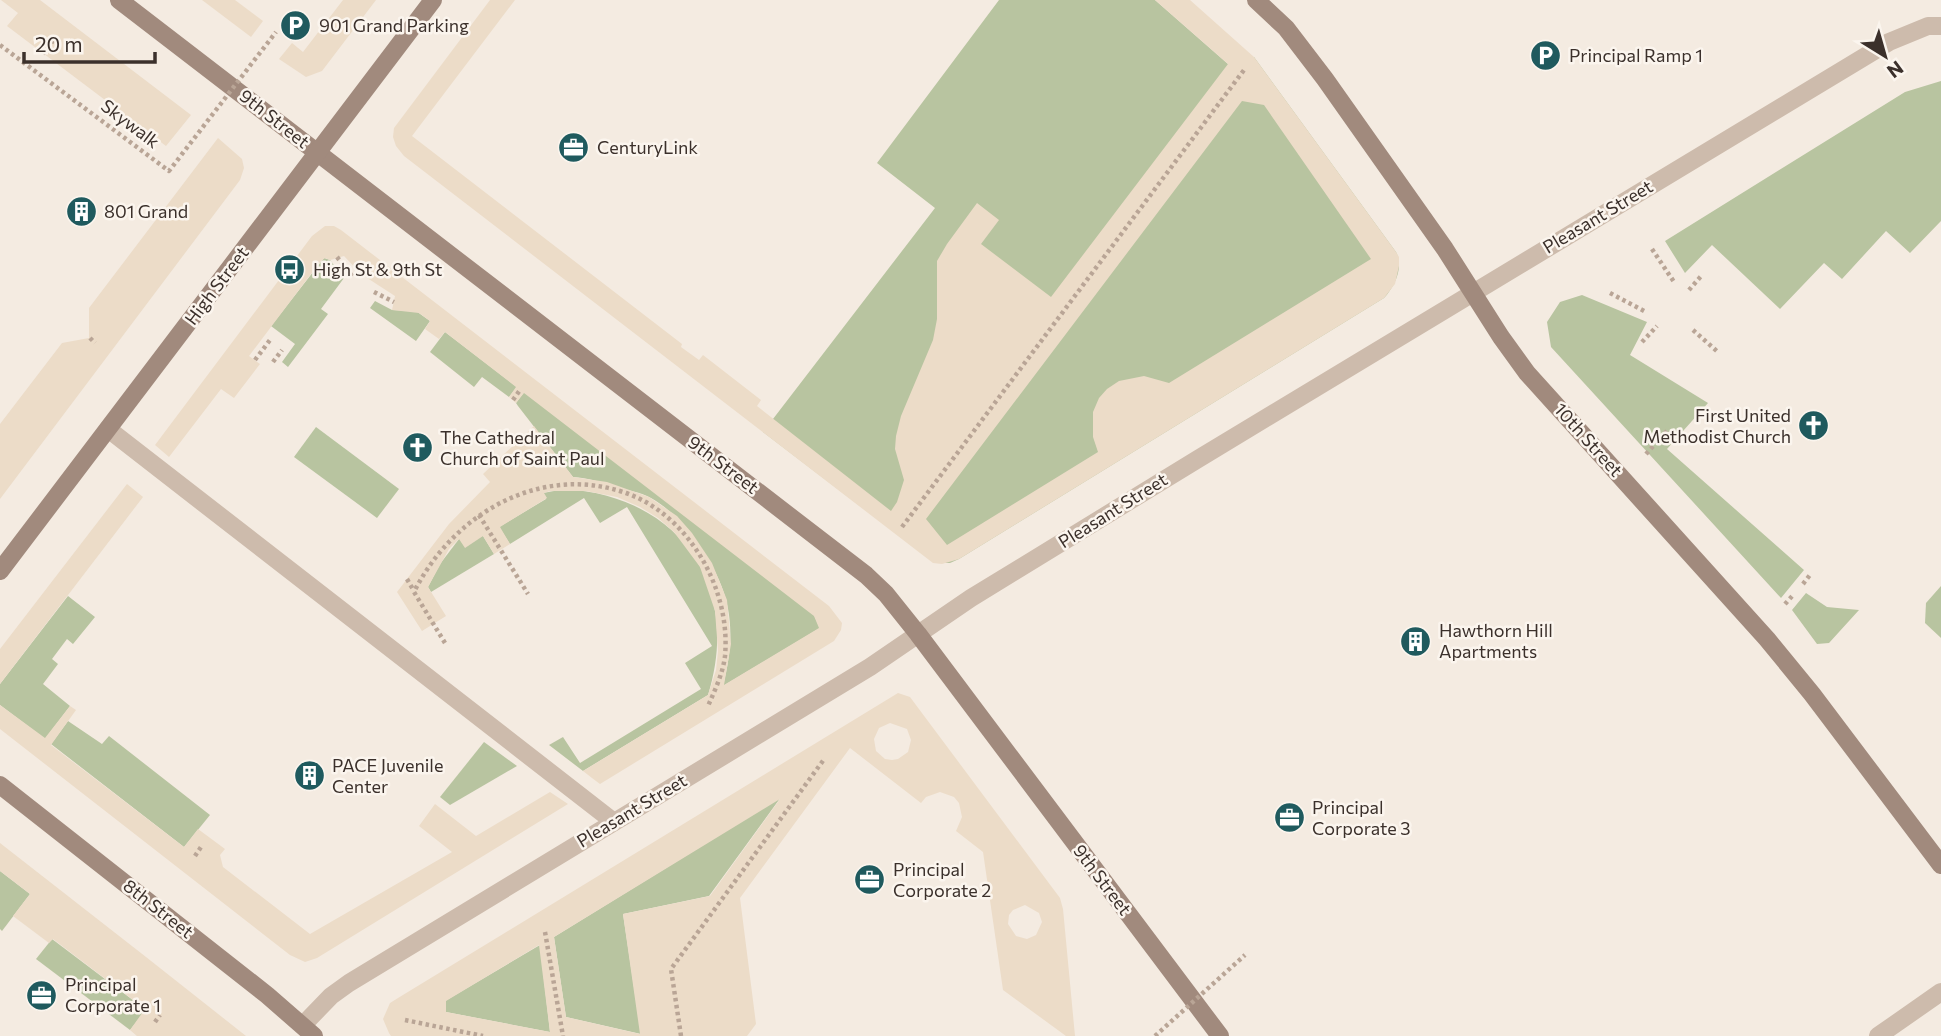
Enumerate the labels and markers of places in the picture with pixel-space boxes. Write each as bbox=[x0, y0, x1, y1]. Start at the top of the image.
parking icon: 901 Grand Parking bbox=[279, 9, 313, 43]
place label: 901 Grand Parking bbox=[319, 14, 469, 36]
parking icon: Principal Ramp 1 bbox=[1529, 39, 1563, 73]
place label: Principal Ramp 1 bbox=[1569, 44, 1703, 66]
office icon: CenturyLink bbox=[557, 131, 591, 165]
place label: CenturyLink bbox=[597, 136, 698, 158]
building icon: 801 Grand bbox=[64, 195, 98, 229]
place label: 801 Grand bbox=[104, 200, 188, 222]
bus stop icon: High St & 9th St bbox=[273, 253, 307, 287]
place label: High St & 9th St bbox=[313, 258, 442, 280]
place label: First United Methodist Church bbox=[1643, 404, 1791, 447]
church icon: First United Methodist Church bbox=[1797, 409, 1831, 443]
place label: The Cathedral Church of Saint Paul bbox=[440, 426, 605, 469]
church icon: The Cathedral Church of Saint Paul bbox=[400, 431, 434, 465]
place label: Hawthorn Hill Apartments bbox=[1439, 619, 1553, 662]
building icon: Hawthorn Hill Apartments bbox=[1399, 624, 1433, 658]
place label: PACE Juvenile Center bbox=[332, 754, 443, 797]
building icon: PACE Juvenile Center bbox=[292, 759, 326, 793]
place label: Principal Corporate 3 bbox=[1312, 796, 1411, 839]
office icon: Principal Corporate 3 bbox=[1272, 801, 1306, 835]
place label: Principal Corporate 2 bbox=[893, 858, 991, 901]
office icon: Principal Corporate 2 bbox=[853, 863, 887, 897]
place label: Principal Corporate 1 bbox=[65, 973, 161, 1016]
office icon: Principal Corporate 1 bbox=[25, 978, 59, 1012]

